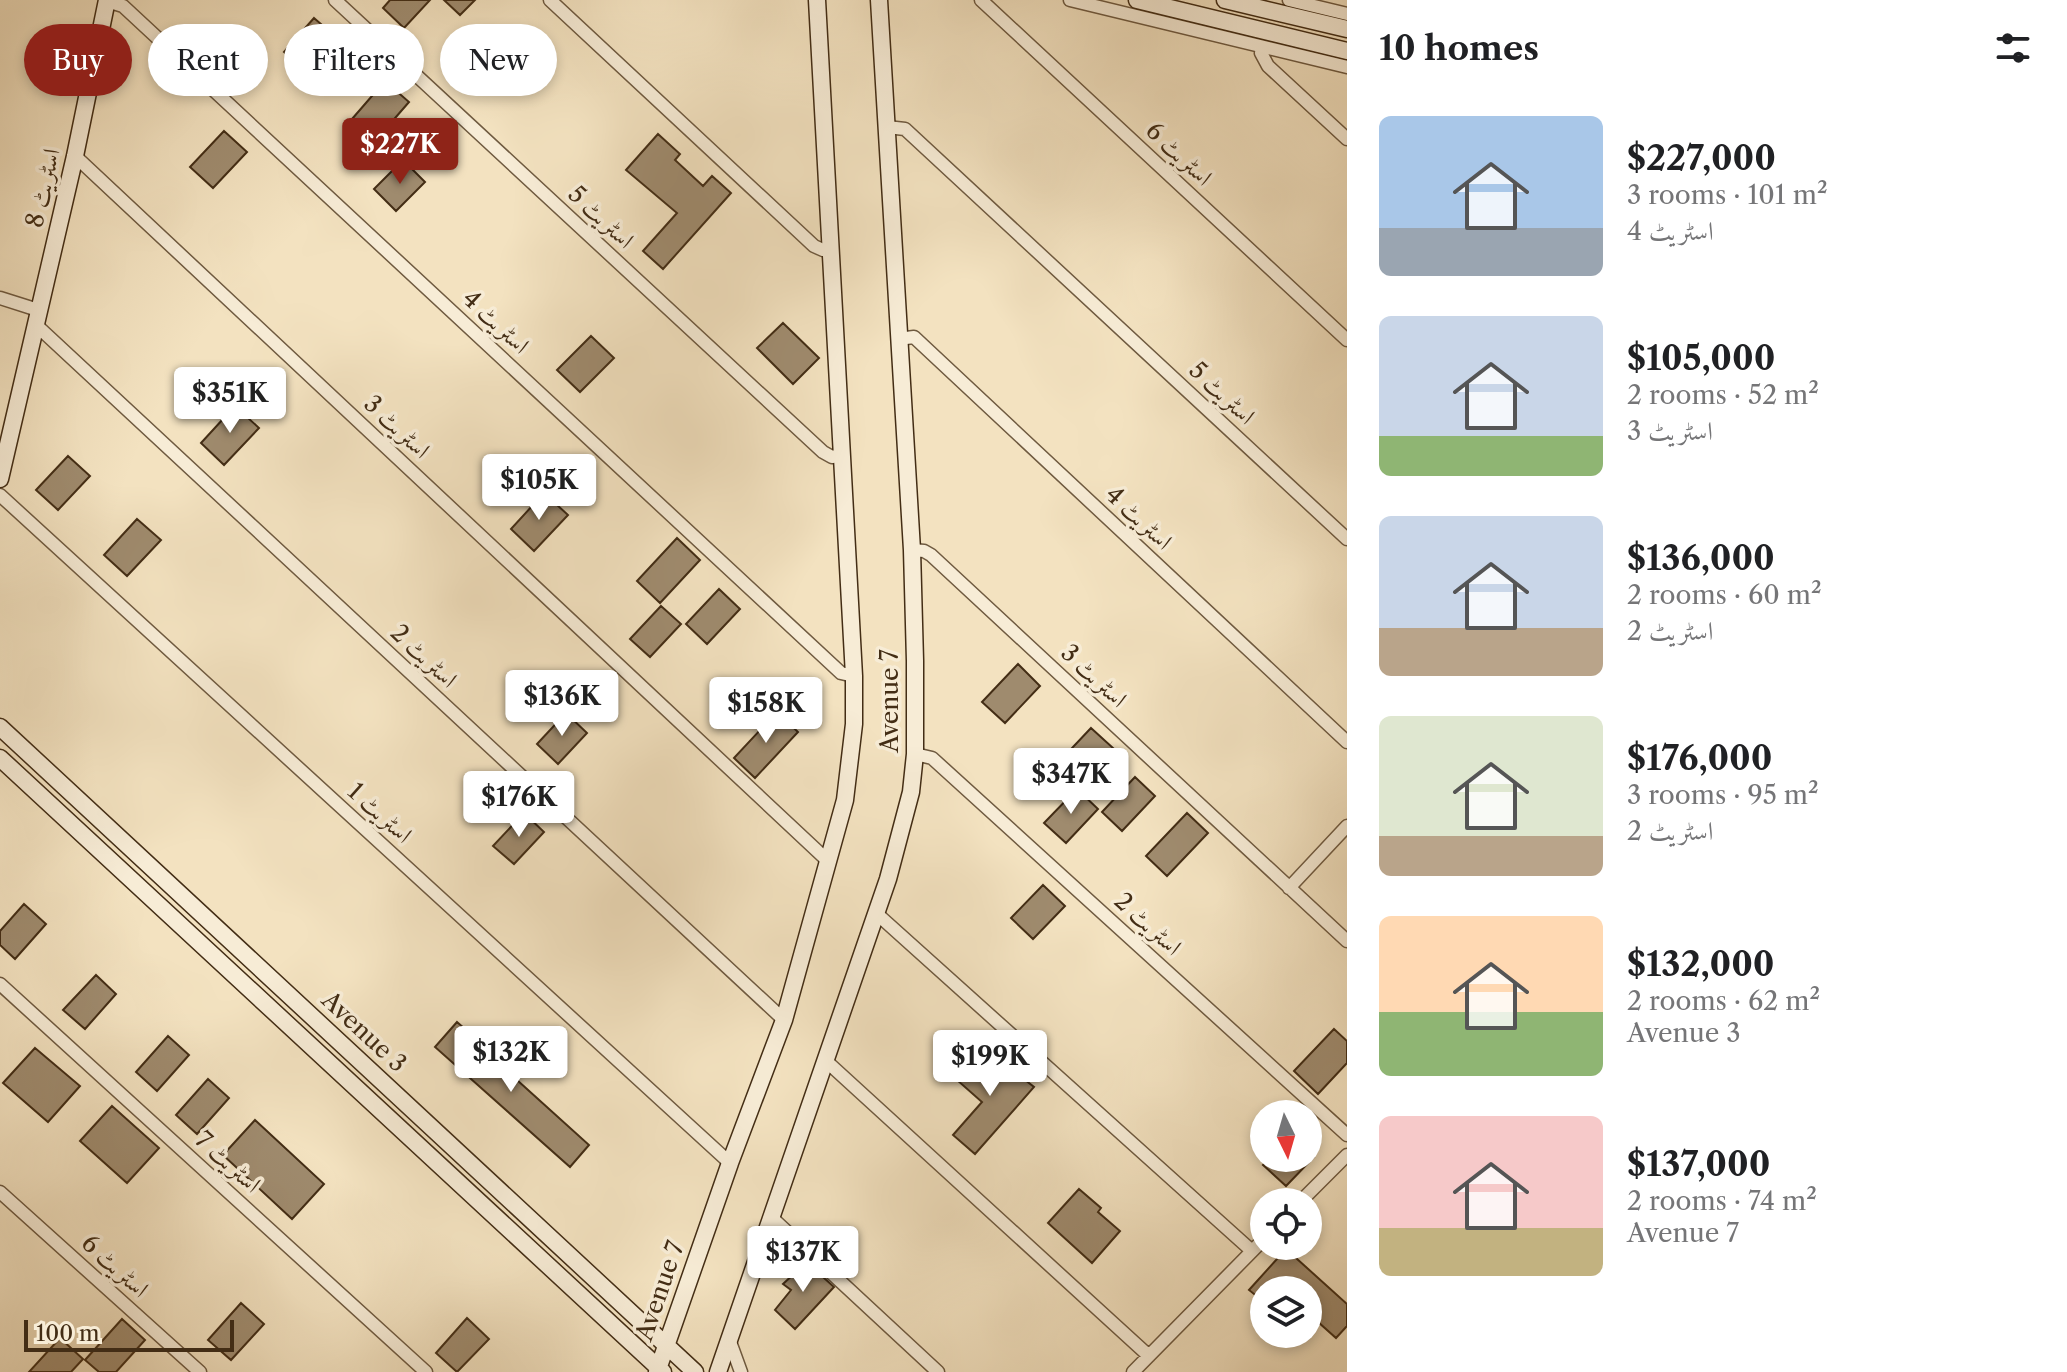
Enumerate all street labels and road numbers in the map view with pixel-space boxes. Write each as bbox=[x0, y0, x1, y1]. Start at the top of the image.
street label: اسٹریٹ 6 bbox=[1139, 116, 1219, 192]
street label: اسٹریٹ 8 bbox=[19, 146, 67, 230]
street label: اسٹریٹ 5 bbox=[562, 179, 640, 255]
street label: اسٹریٹ 4 bbox=[457, 284, 535, 360]
street label: اسٹریٹ 5 bbox=[1183, 355, 1261, 431]
street label: اسٹریٹ 3 bbox=[358, 389, 436, 465]
street label: اسٹریٹ 4 bbox=[1100, 480, 1178, 556]
street label: اسٹریٹ 2 bbox=[385, 618, 463, 694]
street label: اسٹریٹ 3 bbox=[1055, 638, 1133, 714]
street label: Avenue 7 bbox=[875, 649, 904, 754]
street label: اسٹریٹ 1 bbox=[342, 776, 418, 850]
street label: اسٹریٹ 2 bbox=[1108, 886, 1188, 962]
street label: Avenue 3 bbox=[315, 985, 413, 1078]
street label: اسٹریٹ 7 bbox=[189, 1125, 267, 1199]
street label: اسٹریٹ 6 bbox=[75, 1228, 155, 1304]
street label: Avenue 7 bbox=[629, 1237, 690, 1345]

